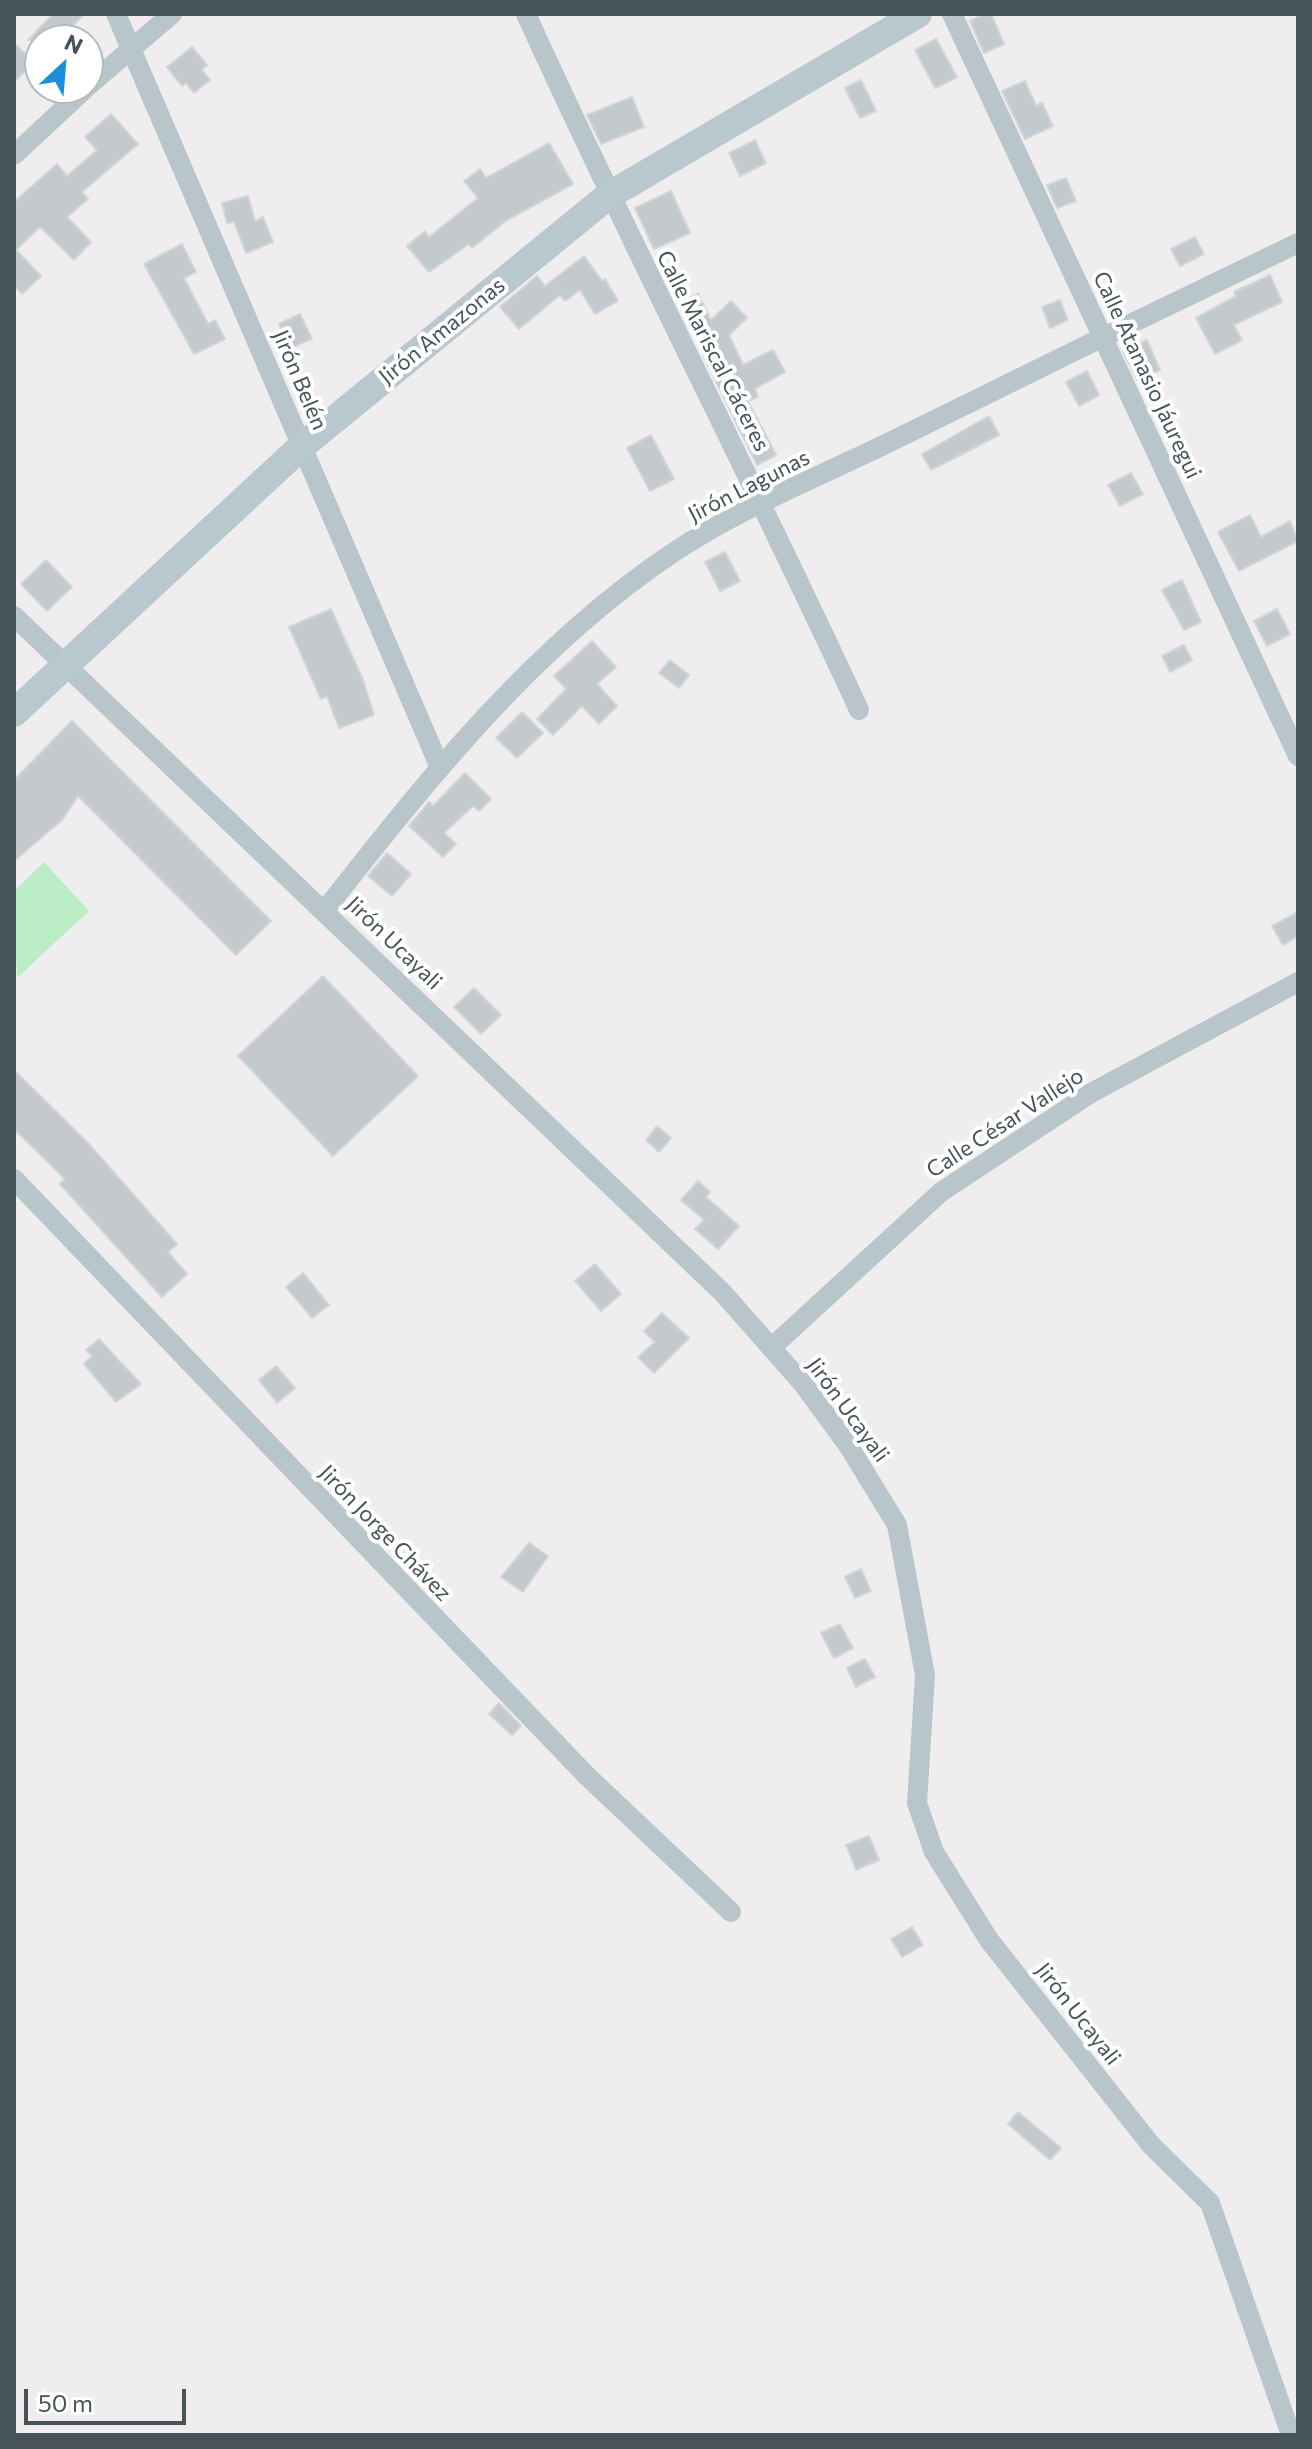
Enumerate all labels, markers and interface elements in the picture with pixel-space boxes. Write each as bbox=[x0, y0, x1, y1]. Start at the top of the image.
north arrow bbox=[24, 24, 104, 104]
text: N bbox=[61, 28, 87, 60]
street label: Calle Mariscal Cáceres bbox=[651, 246, 775, 456]
street label: Calle Atanasio Jáuregui bbox=[1087, 267, 1207, 483]
street label: Jirón Amazonas bbox=[374, 272, 510, 390]
street label: Jirón Belén bbox=[267, 326, 333, 434]
street label: Jirón Lagunas bbox=[684, 444, 814, 528]
street label: Jirón Ucayali bbox=[341, 891, 447, 995]
street label: Calle César Vallejo bbox=[922, 1062, 1088, 1184]
street label: Jirón Ucayali bbox=[801, 1353, 895, 1467]
street label: Jirón Jorge Chávez bbox=[313, 1460, 457, 1606]
street label: Jirón Ucayali bbox=[1030, 1958, 1126, 2070]
scale bar bbox=[28, 2373, 190, 2423]
text: 50 m bbox=[38, 2388, 93, 2417]

